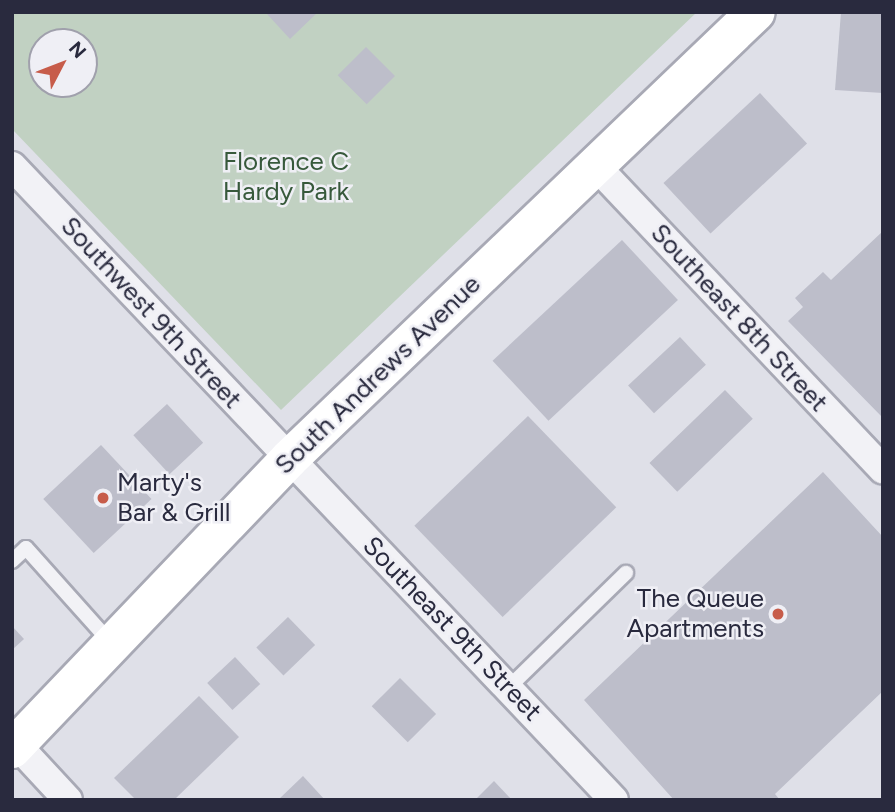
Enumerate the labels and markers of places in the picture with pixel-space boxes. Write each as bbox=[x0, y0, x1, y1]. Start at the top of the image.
place label: Marty's Bar & Grill bbox=[117, 467, 231, 528]
marker: Marty's Bar & Grill bbox=[95, 490, 111, 506]
place label: The Queue Apartments bbox=[626, 583, 764, 644]
marker: The Queue Apartments bbox=[770, 606, 786, 622]

